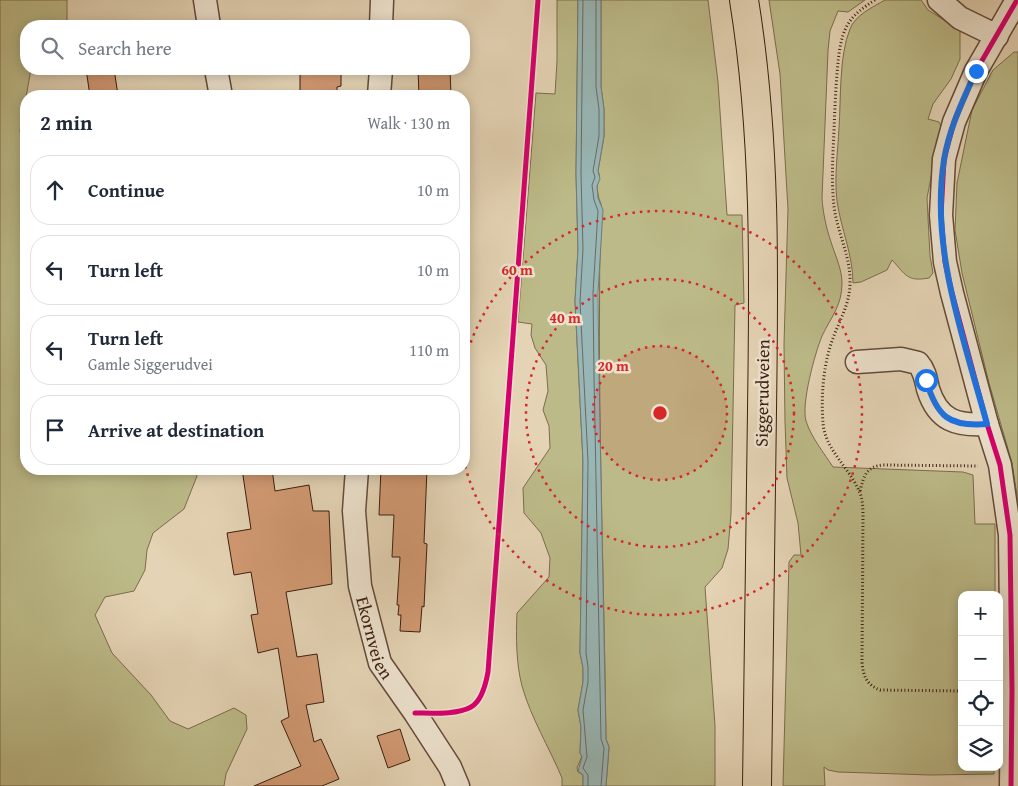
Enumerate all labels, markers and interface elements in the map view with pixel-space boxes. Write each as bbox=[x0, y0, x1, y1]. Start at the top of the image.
search box bbox=[20, 20, 470, 75]
icon: search bbox=[38, 34, 66, 62]
text: Search here bbox=[78, 34, 172, 62]
route end bbox=[965, 60, 988, 83]
text: 2 min bbox=[40, 107, 92, 138]
text: Walk · 130 m bbox=[367, 111, 450, 135]
icon: ahead bbox=[41, 176, 69, 204]
text: Continue bbox=[88, 176, 165, 204]
text: 10 m bbox=[417, 178, 449, 202]
icon: left bbox=[41, 256, 69, 284]
text: Turn left bbox=[88, 256, 163, 284]
text: 10 m bbox=[417, 258, 449, 282]
text: 60 m bbox=[501, 259, 533, 280]
text: 40 m bbox=[549, 307, 581, 328]
text: Turn left bbox=[88, 324, 163, 352]
icon: left bbox=[41, 336, 69, 364]
text: 110 m bbox=[409, 338, 449, 362]
street label: Siggerudveien bbox=[748, 339, 776, 447]
text: Gamle Siggerudvei bbox=[88, 352, 213, 376]
text: 20 m bbox=[597, 355, 629, 376]
route start bbox=[915, 369, 938, 392]
centre of rings bbox=[651, 404, 669, 422]
icon: arrive bbox=[41, 416, 69, 444]
text: Arrive at destination bbox=[88, 416, 264, 444]
map controls bbox=[958, 591, 1003, 771]
button: + bbox=[958, 591, 1003, 636]
street label: Ekornveien bbox=[350, 593, 401, 684]
button: − bbox=[958, 636, 1003, 681]
button: locate bbox=[958, 681, 1003, 726]
button: layers bbox=[958, 726, 1003, 771]

